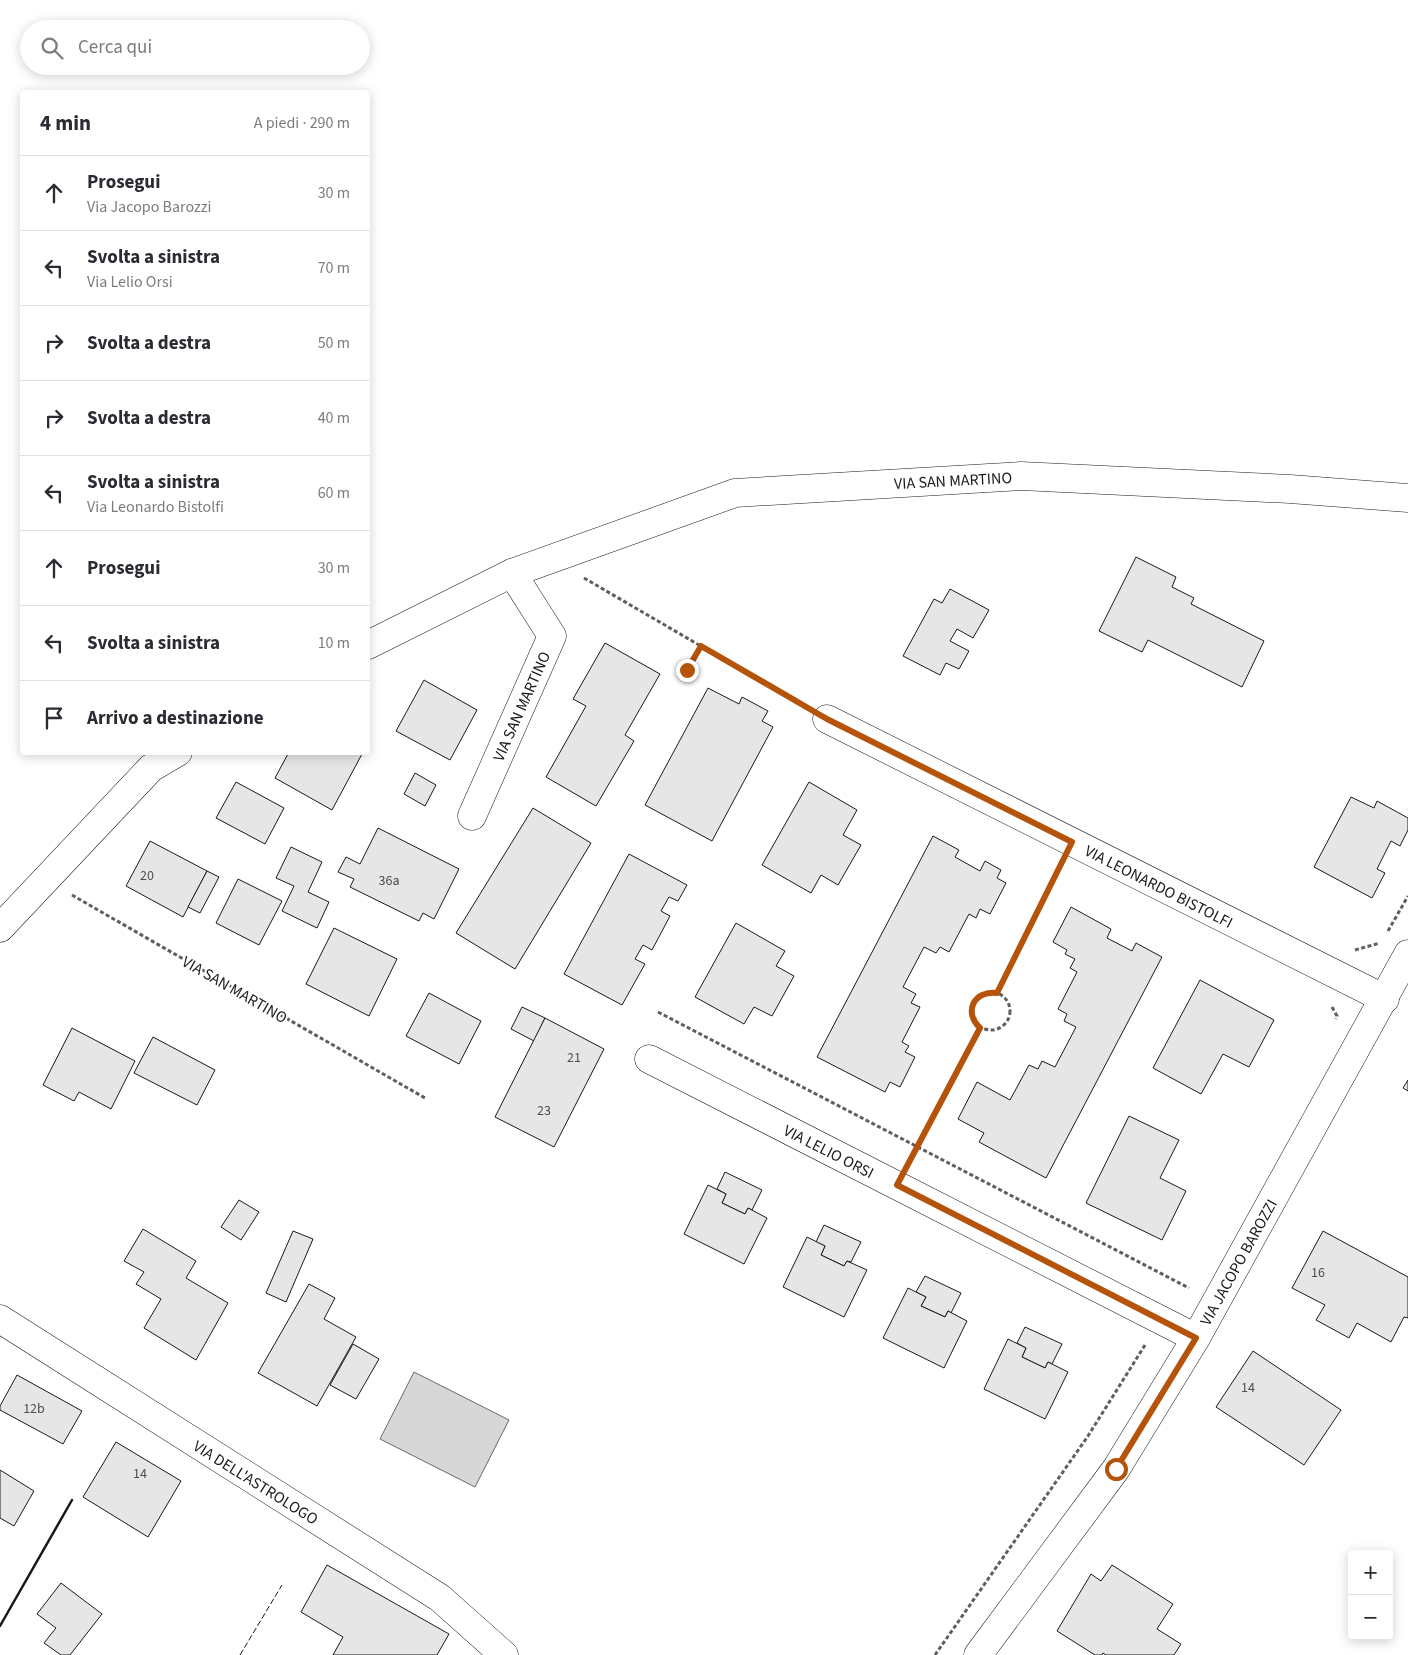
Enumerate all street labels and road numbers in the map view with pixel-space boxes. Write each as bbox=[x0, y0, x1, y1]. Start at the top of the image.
street label: VIA SAN MARTINO bbox=[894, 467, 1013, 495]
street label: VIA SAN MARTINO bbox=[488, 648, 556, 765]
street label: VIA LEONARDO BISTOLFI bbox=[1081, 840, 1236, 934]
street label: VIA SAN MARTINO bbox=[178, 951, 291, 1029]
street label: VIA LELIO ORSI bbox=[780, 1120, 877, 1184]
street label: VIA JACOPO BAROZZI bbox=[1195, 1195, 1283, 1330]
street label: VIA DELL'ASTROLOGO bbox=[189, 1435, 322, 1530]

